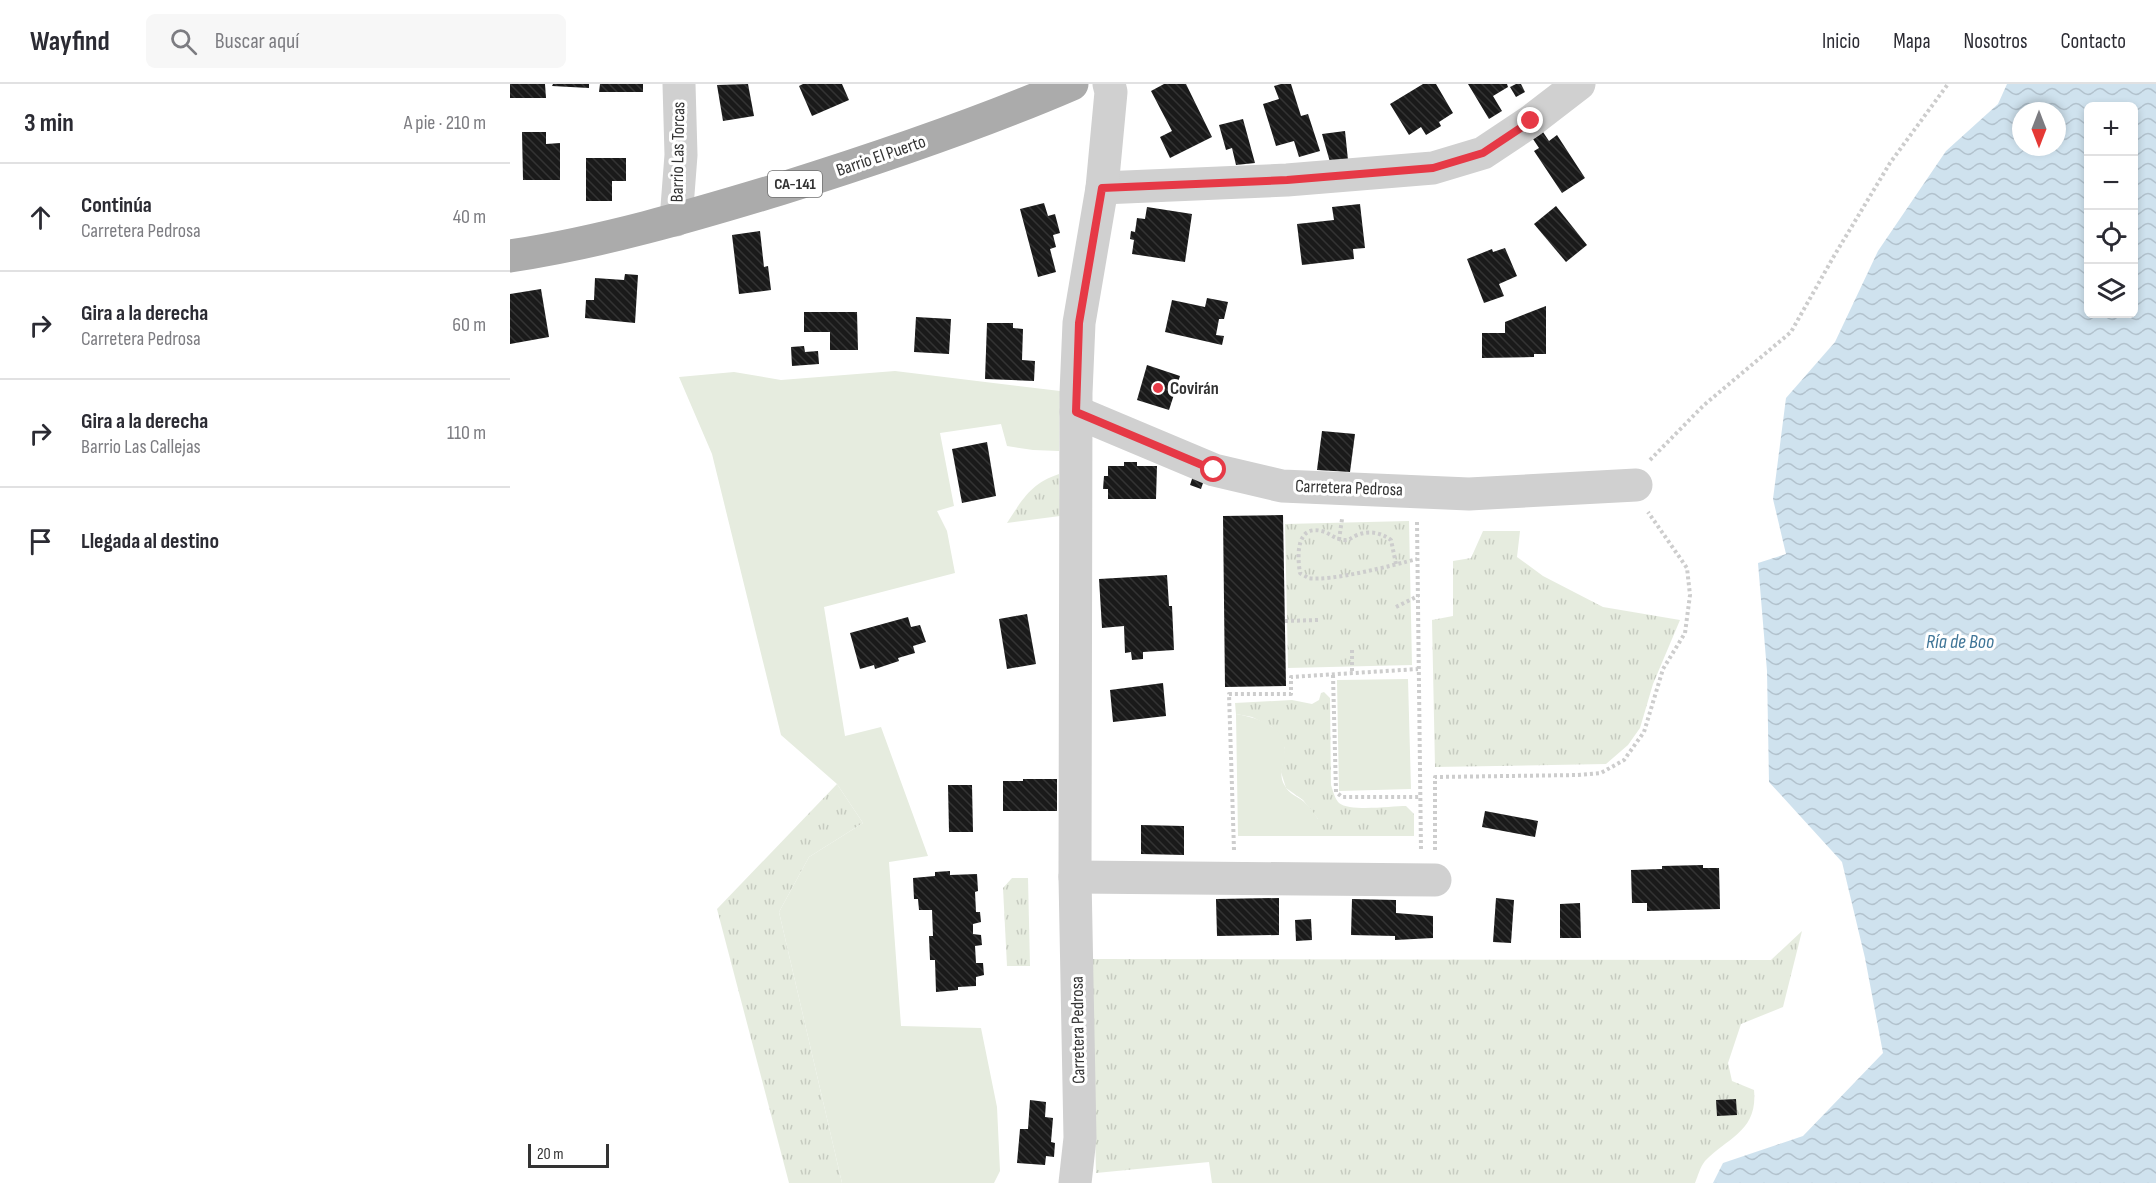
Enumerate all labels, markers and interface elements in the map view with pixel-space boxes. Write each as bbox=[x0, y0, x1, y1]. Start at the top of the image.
search box bbox=[146, 14, 566, 68]
text: Wayfind bbox=[30, 25, 110, 58]
icon: search bbox=[167, 25, 200, 58]
text: Buscar aquí bbox=[215, 28, 299, 55]
text: Inicio bbox=[1822, 29, 1860, 54]
text: Mapa bbox=[1893, 29, 1931, 54]
text: Nosotros bbox=[1964, 29, 2028, 54]
text: Contacto bbox=[2061, 29, 2126, 54]
street label: Barrio Las Torcas bbox=[667, 101, 689, 203]
north arrow bbox=[2012, 102, 2066, 156]
map controls bbox=[2084, 102, 2138, 318]
button: + bbox=[2084, 102, 2138, 156]
route end bbox=[1517, 107, 1543, 133]
text: 3 min bbox=[24, 108, 74, 139]
text: A pie · 210 m bbox=[404, 111, 486, 135]
street label: Barrio El Puerto bbox=[834, 131, 928, 181]
button: − bbox=[2084, 156, 2138, 210]
road number: CA-141 bbox=[768, 171, 822, 197]
text: Continúa bbox=[81, 192, 152, 219]
icon: ahead bbox=[24, 201, 57, 234]
text: 40 m bbox=[453, 205, 486, 229]
button: locate bbox=[2084, 210, 2138, 264]
text: Carretera Pedrosa bbox=[81, 219, 201, 243]
button: layers bbox=[2084, 264, 2138, 318]
text: Gira a la derecha bbox=[81, 300, 208, 327]
icon: right bbox=[24, 309, 57, 342]
text: 60 m bbox=[452, 313, 486, 337]
text: Carretera Pedrosa bbox=[81, 327, 201, 351]
place label: Covirán bbox=[1170, 378, 1219, 399]
marker: Covirán bbox=[1151, 381, 1165, 395]
text: Gira a la derecha bbox=[81, 408, 208, 435]
icon: right bbox=[24, 417, 57, 450]
text: 110 m bbox=[447, 421, 486, 445]
text: Barrio Las Callejas bbox=[81, 435, 201, 459]
route start bbox=[1200, 456, 1226, 482]
street label: Carretera Pedrosa bbox=[1295, 476, 1403, 500]
icon: arrive bbox=[24, 525, 57, 558]
text: Llegada al destino bbox=[81, 528, 219, 555]
water label: Ría de Boo bbox=[1926, 630, 1994, 654]
street label: Carretera Pedrosa bbox=[1067, 976, 1089, 1084]
scale bar bbox=[528, 1141, 609, 1168]
text: 20 m bbox=[537, 1145, 564, 1164]

